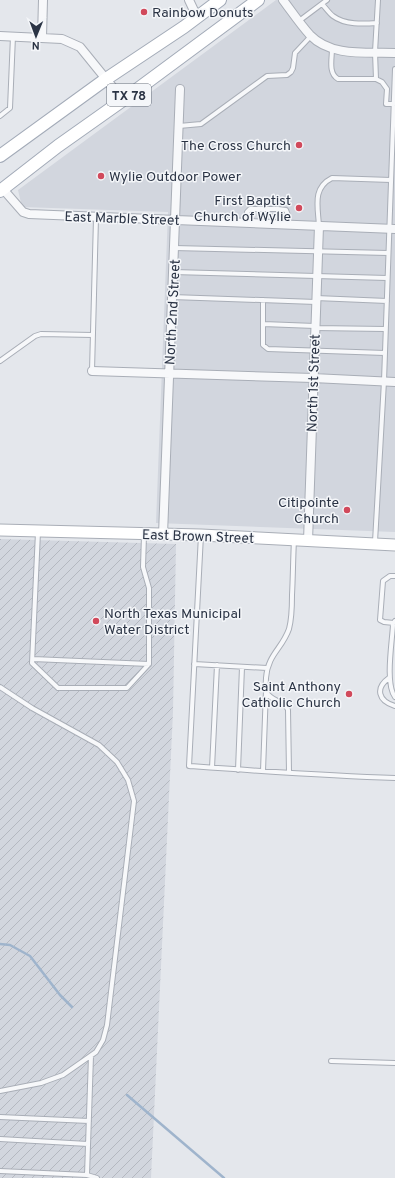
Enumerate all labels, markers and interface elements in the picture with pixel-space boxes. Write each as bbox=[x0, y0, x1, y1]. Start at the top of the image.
place label: Rainbow Donuts bbox=[152, 5, 254, 22]
marker: Rainbow Donuts bbox=[139, 7, 149, 17]
north arrow bbox=[16, 16, 56, 56]
text: N bbox=[32, 38, 40, 52]
road number: TX 78 bbox=[107, 84, 151, 106]
place label: The Cross Church bbox=[181, 138, 291, 155]
marker: The Cross Church bbox=[294, 140, 304, 150]
place label: Wylie Outdoor Power bbox=[109, 169, 242, 186]
marker: Wylie Outdoor Power bbox=[96, 171, 106, 181]
place label: First Baptist Church of Wylie bbox=[194, 193, 291, 226]
marker: First Baptist Church of Wylie bbox=[294, 203, 304, 213]
street label: East Marble Street bbox=[64, 209, 180, 230]
street label: North 2nd Street bbox=[162, 259, 185, 365]
street label: North 1st Street bbox=[304, 334, 325, 432]
place label: Citipointe Church bbox=[278, 495, 339, 528]
marker: Citipointe Church bbox=[342, 505, 352, 515]
street label: East Brown Street bbox=[141, 527, 254, 548]
place label: North Texas Municipal Water District bbox=[104, 606, 241, 639]
marker: North Texas Municipal Water District bbox=[91, 616, 101, 626]
place label: Saint Anthony Catholic Church bbox=[241, 679, 341, 712]
marker: Saint Anthony Catholic Church bbox=[344, 689, 354, 699]

